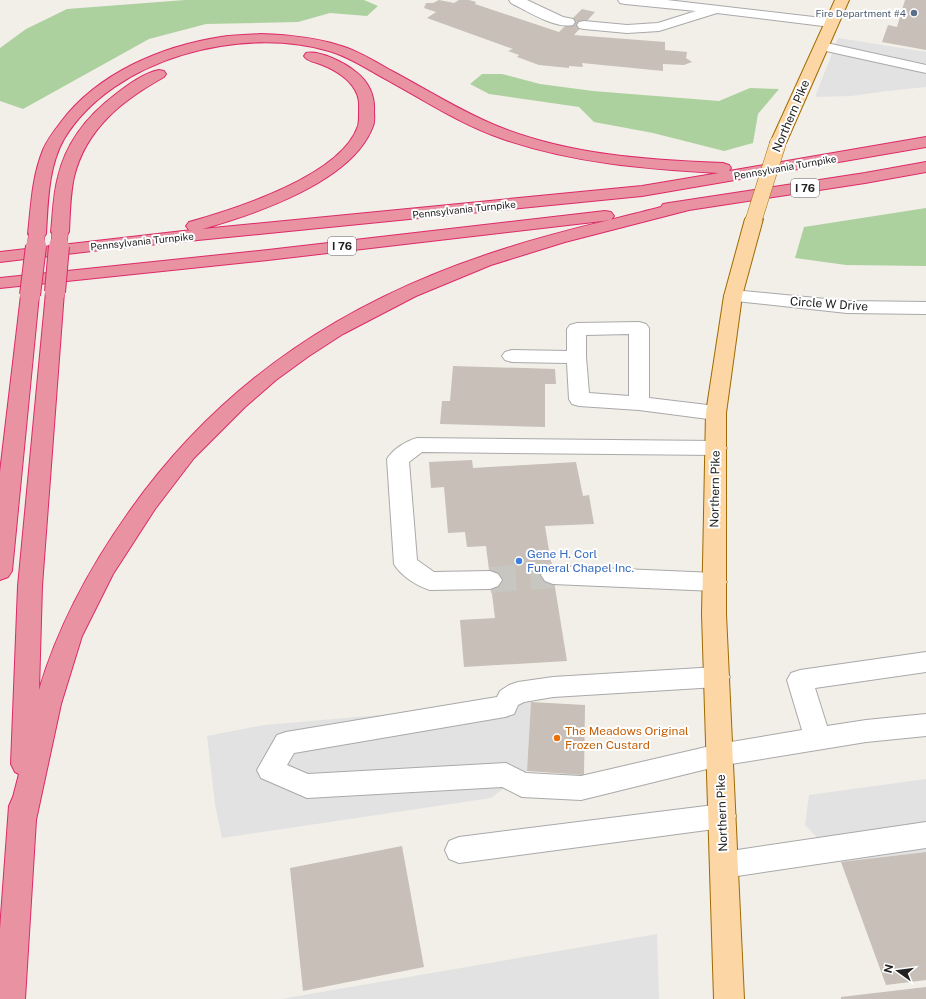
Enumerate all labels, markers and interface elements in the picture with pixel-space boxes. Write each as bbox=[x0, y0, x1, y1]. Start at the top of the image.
place label: Fire Department #4 bbox=[815, 7, 906, 19]
marker: Fire Department #4 bbox=[909, 8, 919, 18]
street label: Northern Pike bbox=[769, 78, 813, 154]
street label: Pennsylvania Turnpike bbox=[733, 152, 837, 182]
road number: I 76 bbox=[791, 179, 819, 197]
street label: Pennsylvania Turnpike bbox=[412, 198, 517, 220]
street label: Pennsylvania Turnpike bbox=[90, 230, 195, 252]
road number: I 76 bbox=[328, 237, 356, 255]
street label: Circle W Drive bbox=[790, 294, 869, 314]
street label: Northern Pike bbox=[707, 450, 723, 528]
place label: Gene H. Corl Funeral Chapel Inc. bbox=[527, 547, 634, 575]
marker: Gene H. Corl Funeral Chapel Inc. bbox=[514, 556, 524, 566]
place label: The Meadows Original Frozen Custard bbox=[565, 724, 689, 752]
marker: The Meadows Original Frozen Custard bbox=[552, 733, 562, 743]
street label: Northern Pike bbox=[714, 774, 730, 852]
north arrow bbox=[878, 951, 918, 991]
text: N bbox=[881, 963, 895, 974]

